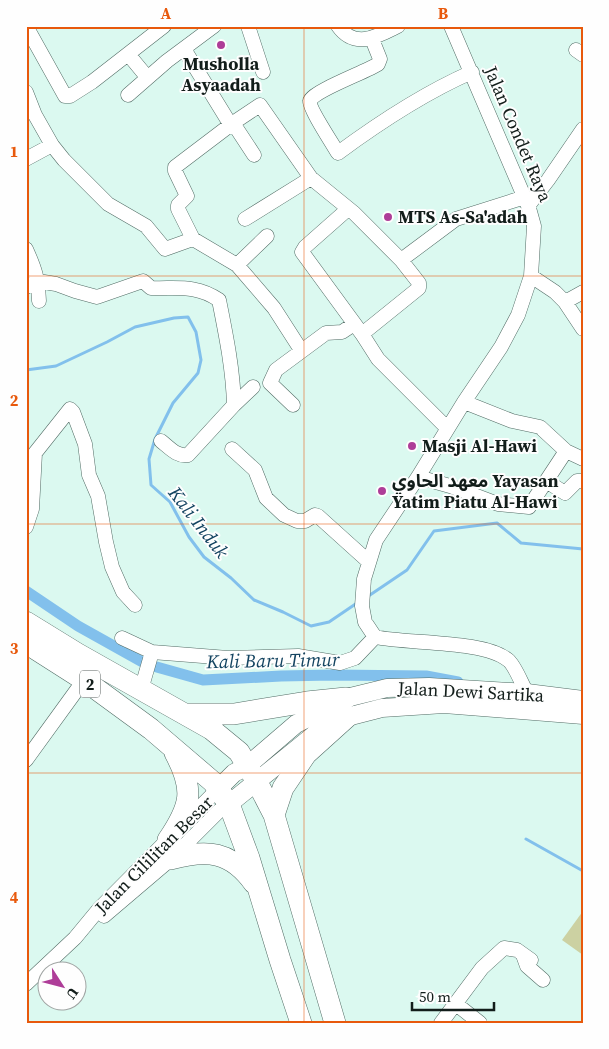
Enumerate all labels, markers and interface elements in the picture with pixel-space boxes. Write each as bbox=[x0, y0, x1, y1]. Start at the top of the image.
text: A bbox=[161, 2, 172, 24]
text: B bbox=[438, 2, 449, 24]
marker: Musholla Asyaadah bbox=[215, 39, 227, 51]
place label: Musholla Asyaadah bbox=[181, 51, 261, 97]
street label: Jalan Condet Raya bbox=[478, 61, 559, 206]
text: 1 bbox=[10, 140, 18, 162]
place label: MTS As-Sa'adah bbox=[398, 204, 528, 229]
marker: MTS As-Sa'adah bbox=[382, 211, 394, 223]
text: 2 bbox=[10, 389, 19, 411]
place label: Masji Al-Hawi bbox=[422, 433, 537, 458]
marker: Masji Al-Hawi bbox=[406, 440, 418, 452]
place label: معهد الحاوي Yayasan Yatim Piatu Al-Hawi bbox=[392, 468, 559, 514]
water label: Kali Induk bbox=[162, 480, 235, 563]
marker: معهد الحاوي Yayasan Yatim Piatu Al-Hawi bbox=[376, 485, 388, 497]
text: 3 bbox=[10, 637, 19, 659]
water label: Kali Baru Timur bbox=[205, 646, 341, 674]
road number: 2 bbox=[80, 671, 100, 698]
street label: Jalan Dewi Sartika bbox=[396, 675, 546, 708]
street label: Jalan Cililitan Besar bbox=[88, 790, 219, 920]
text: 4 bbox=[10, 886, 19, 908]
north arrow bbox=[38, 962, 88, 1012]
scale bar bbox=[412, 979, 494, 1011]
text: U bbox=[61, 984, 84, 1004]
text: 50 m bbox=[419, 986, 451, 1007]

